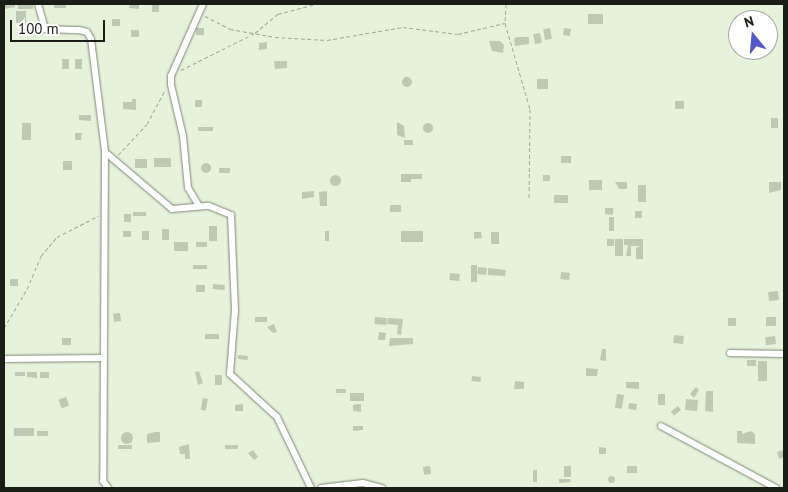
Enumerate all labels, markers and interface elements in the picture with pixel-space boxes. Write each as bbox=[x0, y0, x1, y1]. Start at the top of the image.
scale bar bbox=[12, 10, 108, 42]
north arrow bbox=[728, 10, 778, 60]
text: N bbox=[742, 12, 756, 32]
text: 100 m bbox=[18, 19, 59, 38]

